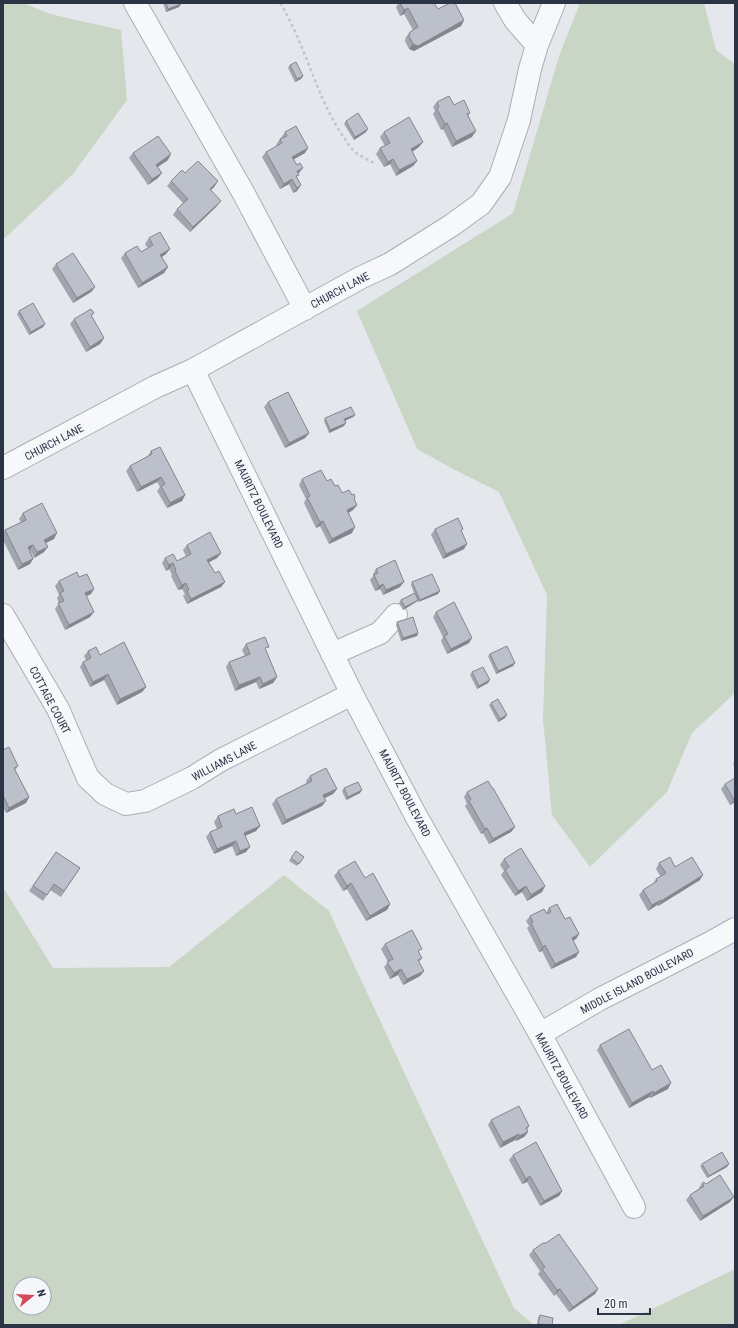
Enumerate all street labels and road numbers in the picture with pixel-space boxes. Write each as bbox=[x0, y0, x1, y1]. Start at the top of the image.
street label: CHURCH LANE bbox=[309, 269, 372, 311]
street label: CHURCH LANE bbox=[23, 421, 86, 463]
street label: MAURITZ BOULEVARD bbox=[231, 458, 286, 551]
street label: COTTAGE COURT bbox=[26, 664, 73, 737]
street label: WILLIAMS LANE bbox=[190, 739, 259, 784]
street label: MAURITZ BOULEVARD bbox=[376, 747, 433, 839]
street label: MIDDLE ISLAND BOULEVARD bbox=[578, 946, 696, 1017]
street label: MAURITZ BOULEVARD bbox=[532, 1031, 591, 1122]

